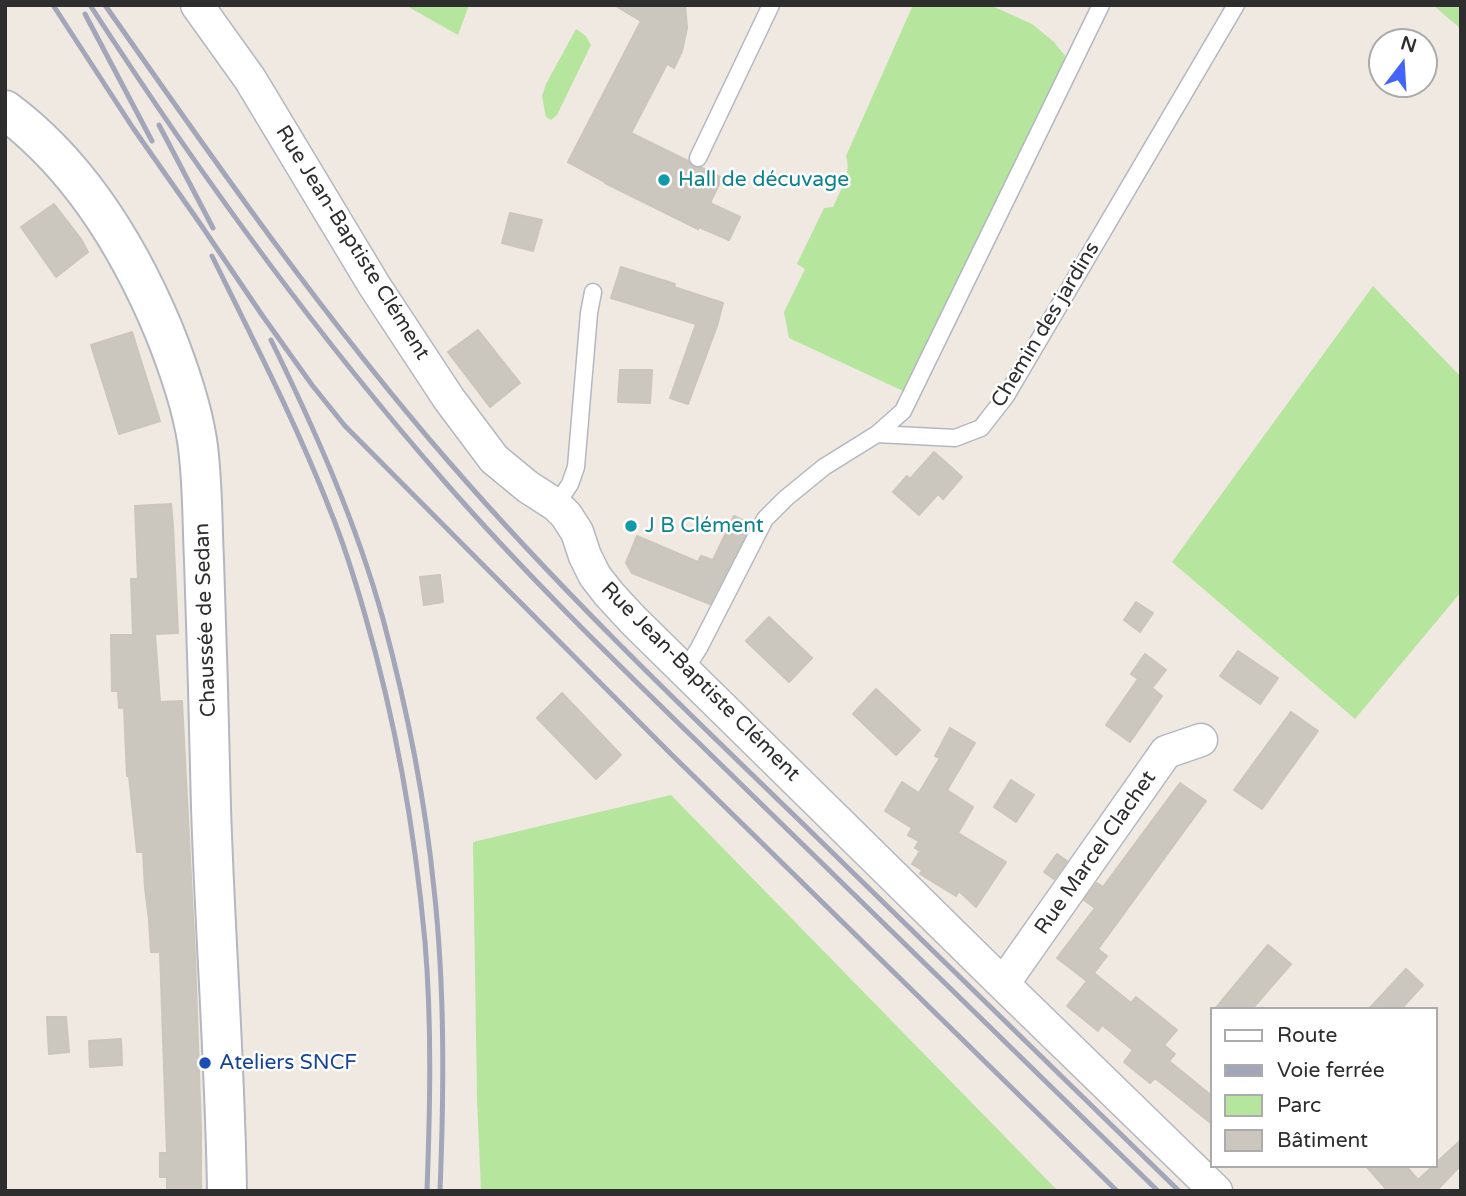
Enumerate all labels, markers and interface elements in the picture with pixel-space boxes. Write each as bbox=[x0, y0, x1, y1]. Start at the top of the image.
north arrow bbox=[1368, 28, 1438, 98]
text: N bbox=[1398, 32, 1419, 58]
street label: Rue Jean-Baptiste Clément bbox=[269, 121, 435, 365]
place label: Hall de décuvage bbox=[678, 167, 849, 193]
marker: Hall de décuvage bbox=[656, 172, 672, 188]
street label: Chemin des jardins bbox=[987, 238, 1105, 412]
place label: J B Clément bbox=[645, 513, 764, 539]
marker: J B Clément bbox=[623, 518, 639, 534]
street label: Chaussée de Sedan bbox=[190, 522, 222, 718]
street label: Rue Jean-Baptiste Clément bbox=[595, 577, 805, 787]
street label: Rue Marcel Clachet bbox=[1030, 766, 1162, 940]
legend bbox=[1210, 1007, 1438, 1168]
text: Route bbox=[1277, 1023, 1337, 1048]
place label: Ateliers SNCF bbox=[219, 1050, 357, 1076]
marker: Ateliers SNCF bbox=[197, 1055, 213, 1071]
text: Voie ferrée bbox=[1277, 1058, 1385, 1083]
text: Parc bbox=[1277, 1093, 1321, 1118]
text: Bâtiment bbox=[1277, 1128, 1368, 1153]

